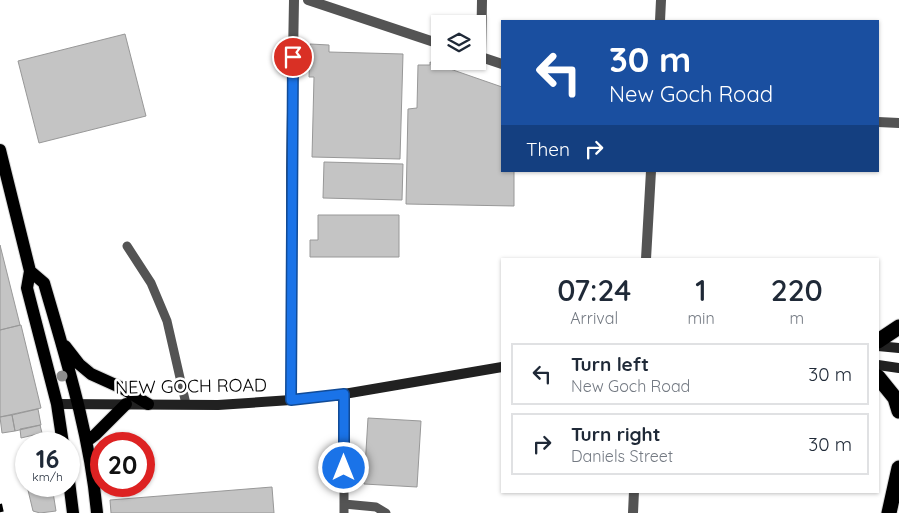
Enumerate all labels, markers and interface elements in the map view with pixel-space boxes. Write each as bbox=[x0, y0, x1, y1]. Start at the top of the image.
map controls bbox=[431, 15, 486, 70]
button: layers bbox=[431, 15, 486, 70]
pin bbox=[272, 36, 314, 78]
text: 30 m bbox=[609, 37, 691, 81]
icon: left bbox=[526, 40, 591, 105]
icon: arrive bbox=[279, 43, 307, 71]
text: New Goch Road bbox=[609, 80, 773, 108]
icon: right bbox=[580, 135, 608, 163]
text: Then bbox=[526, 137, 570, 161]
text: 07:24 bbox=[557, 271, 631, 309]
text: 1 bbox=[695, 271, 707, 309]
text: 220 bbox=[771, 271, 823, 309]
text: Arrival bbox=[570, 308, 618, 328]
text: min bbox=[687, 308, 715, 328]
text: m bbox=[790, 308, 804, 328]
text: Turn left bbox=[571, 352, 649, 376]
icon: left bbox=[528, 360, 556, 388]
text: 30 m bbox=[808, 362, 852, 386]
street label: NEW GOCH ROAD bbox=[115, 373, 267, 399]
text: New Goch Road bbox=[571, 376, 690, 396]
text: Turn right bbox=[571, 422, 660, 446]
icon: right bbox=[528, 430, 556, 458]
speed limit sign: 20 bbox=[90, 432, 155, 497]
text: 30 m bbox=[808, 432, 852, 456]
position arrow bbox=[317, 441, 369, 493]
text: 16 bbox=[36, 443, 59, 474]
text: Daniels Street bbox=[571, 446, 673, 466]
text: km/h bbox=[32, 469, 63, 484]

